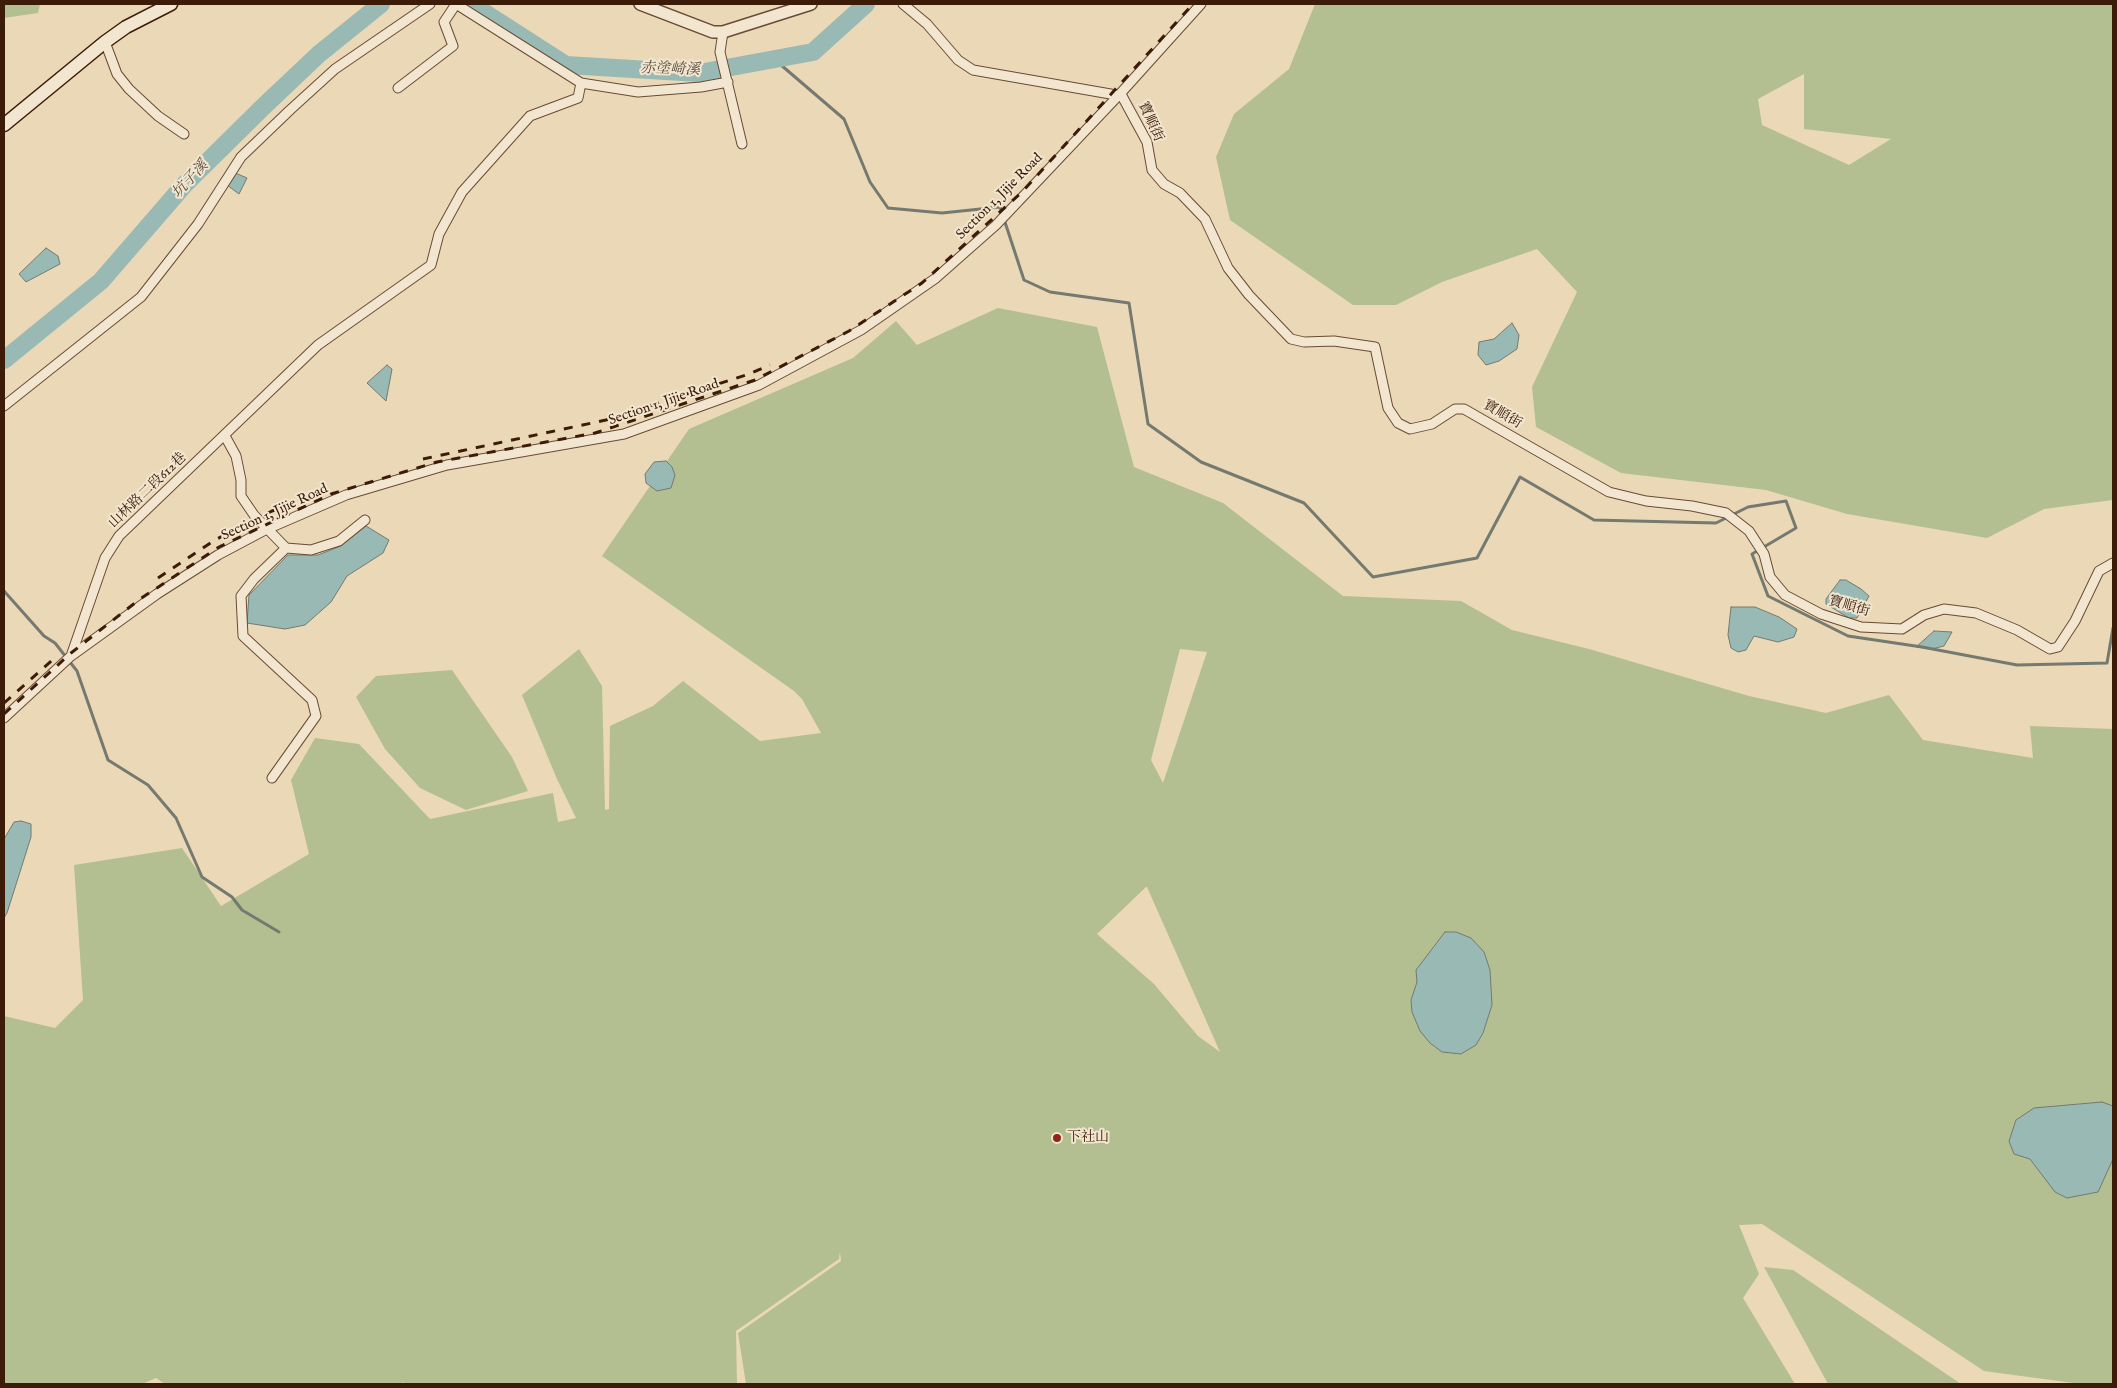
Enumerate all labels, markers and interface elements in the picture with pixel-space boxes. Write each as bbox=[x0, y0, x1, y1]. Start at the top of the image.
water label: 赤塗崎溪 bbox=[640, 60, 700, 80]
street label: 寶順街 bbox=[1134, 99, 1166, 145]
street label: Section 1, Jijie Road bbox=[953, 150, 1047, 244]
water label: 坑子溪 bbox=[169, 157, 213, 203]
street label: Section 1, Jijie Road bbox=[607, 376, 721, 430]
street label: 寶順街 bbox=[1480, 397, 1524, 433]
street label: 山林路二段612巷 bbox=[106, 450, 190, 532]
street label: Section 1, Jijie Road bbox=[219, 481, 331, 545]
street label: 寶順街 bbox=[1826, 593, 1872, 621]
place label: 下社山 bbox=[1067, 1130, 1109, 1146]
marker: 下社山 bbox=[1051, 1132, 1063, 1144]

